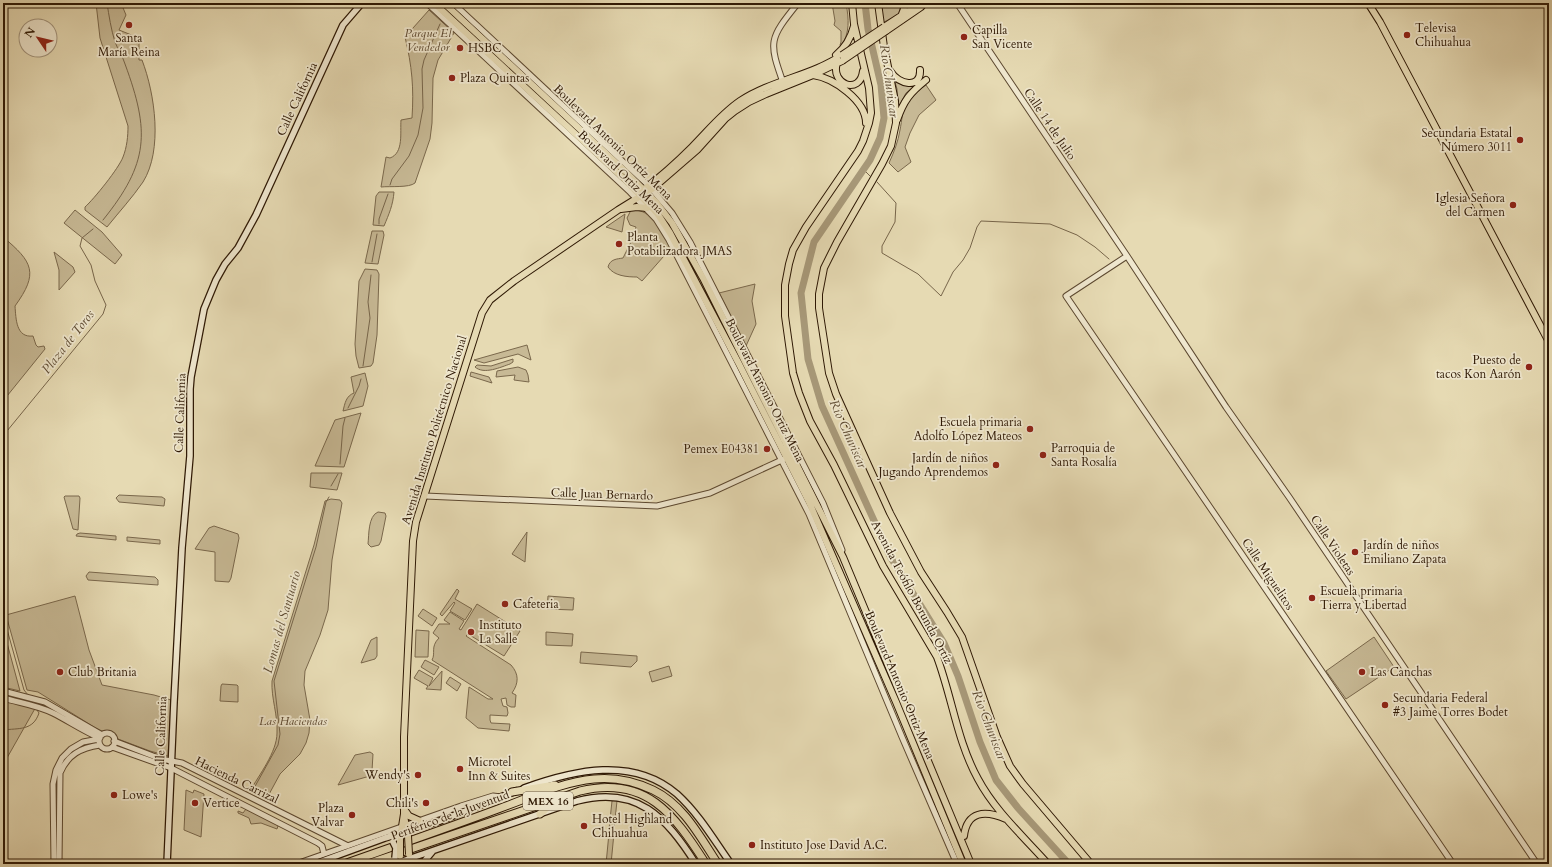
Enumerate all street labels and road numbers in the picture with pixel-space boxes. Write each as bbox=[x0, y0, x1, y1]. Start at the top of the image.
street label: Calle California bbox=[273, 59, 321, 139]
street label: Boulevard Antonio Ortíz Mena bbox=[550, 81, 677, 204]
street label: Calle 14 de Julio bbox=[1020, 85, 1080, 163]
street label: Boulevard Ortiz Mena bbox=[574, 127, 668, 218]
street label: Boulevard Antonio Ortiz Mena bbox=[722, 315, 809, 466]
street label: Avenida Instituto Politécnico Nacional bbox=[398, 333, 470, 527]
street label: Calle California bbox=[171, 372, 189, 453]
street label: Calle Juan Bernardo bbox=[551, 484, 654, 504]
street label: Calle Violetas bbox=[1307, 512, 1359, 578]
street label: Avenida Teófilo Borunda Ortíz bbox=[867, 518, 957, 667]
street label: Calle Miguelitos bbox=[1238, 535, 1298, 613]
street label: Boulevard Antonio Ortiz Mena bbox=[861, 608, 939, 762]
street label: Calle California bbox=[152, 695, 170, 776]
street label: Hacienda Carrizal bbox=[192, 753, 282, 807]
street label: Periférico de la Juventud bbox=[389, 786, 512, 844]
road number: MEX 16 bbox=[523, 792, 573, 810]

